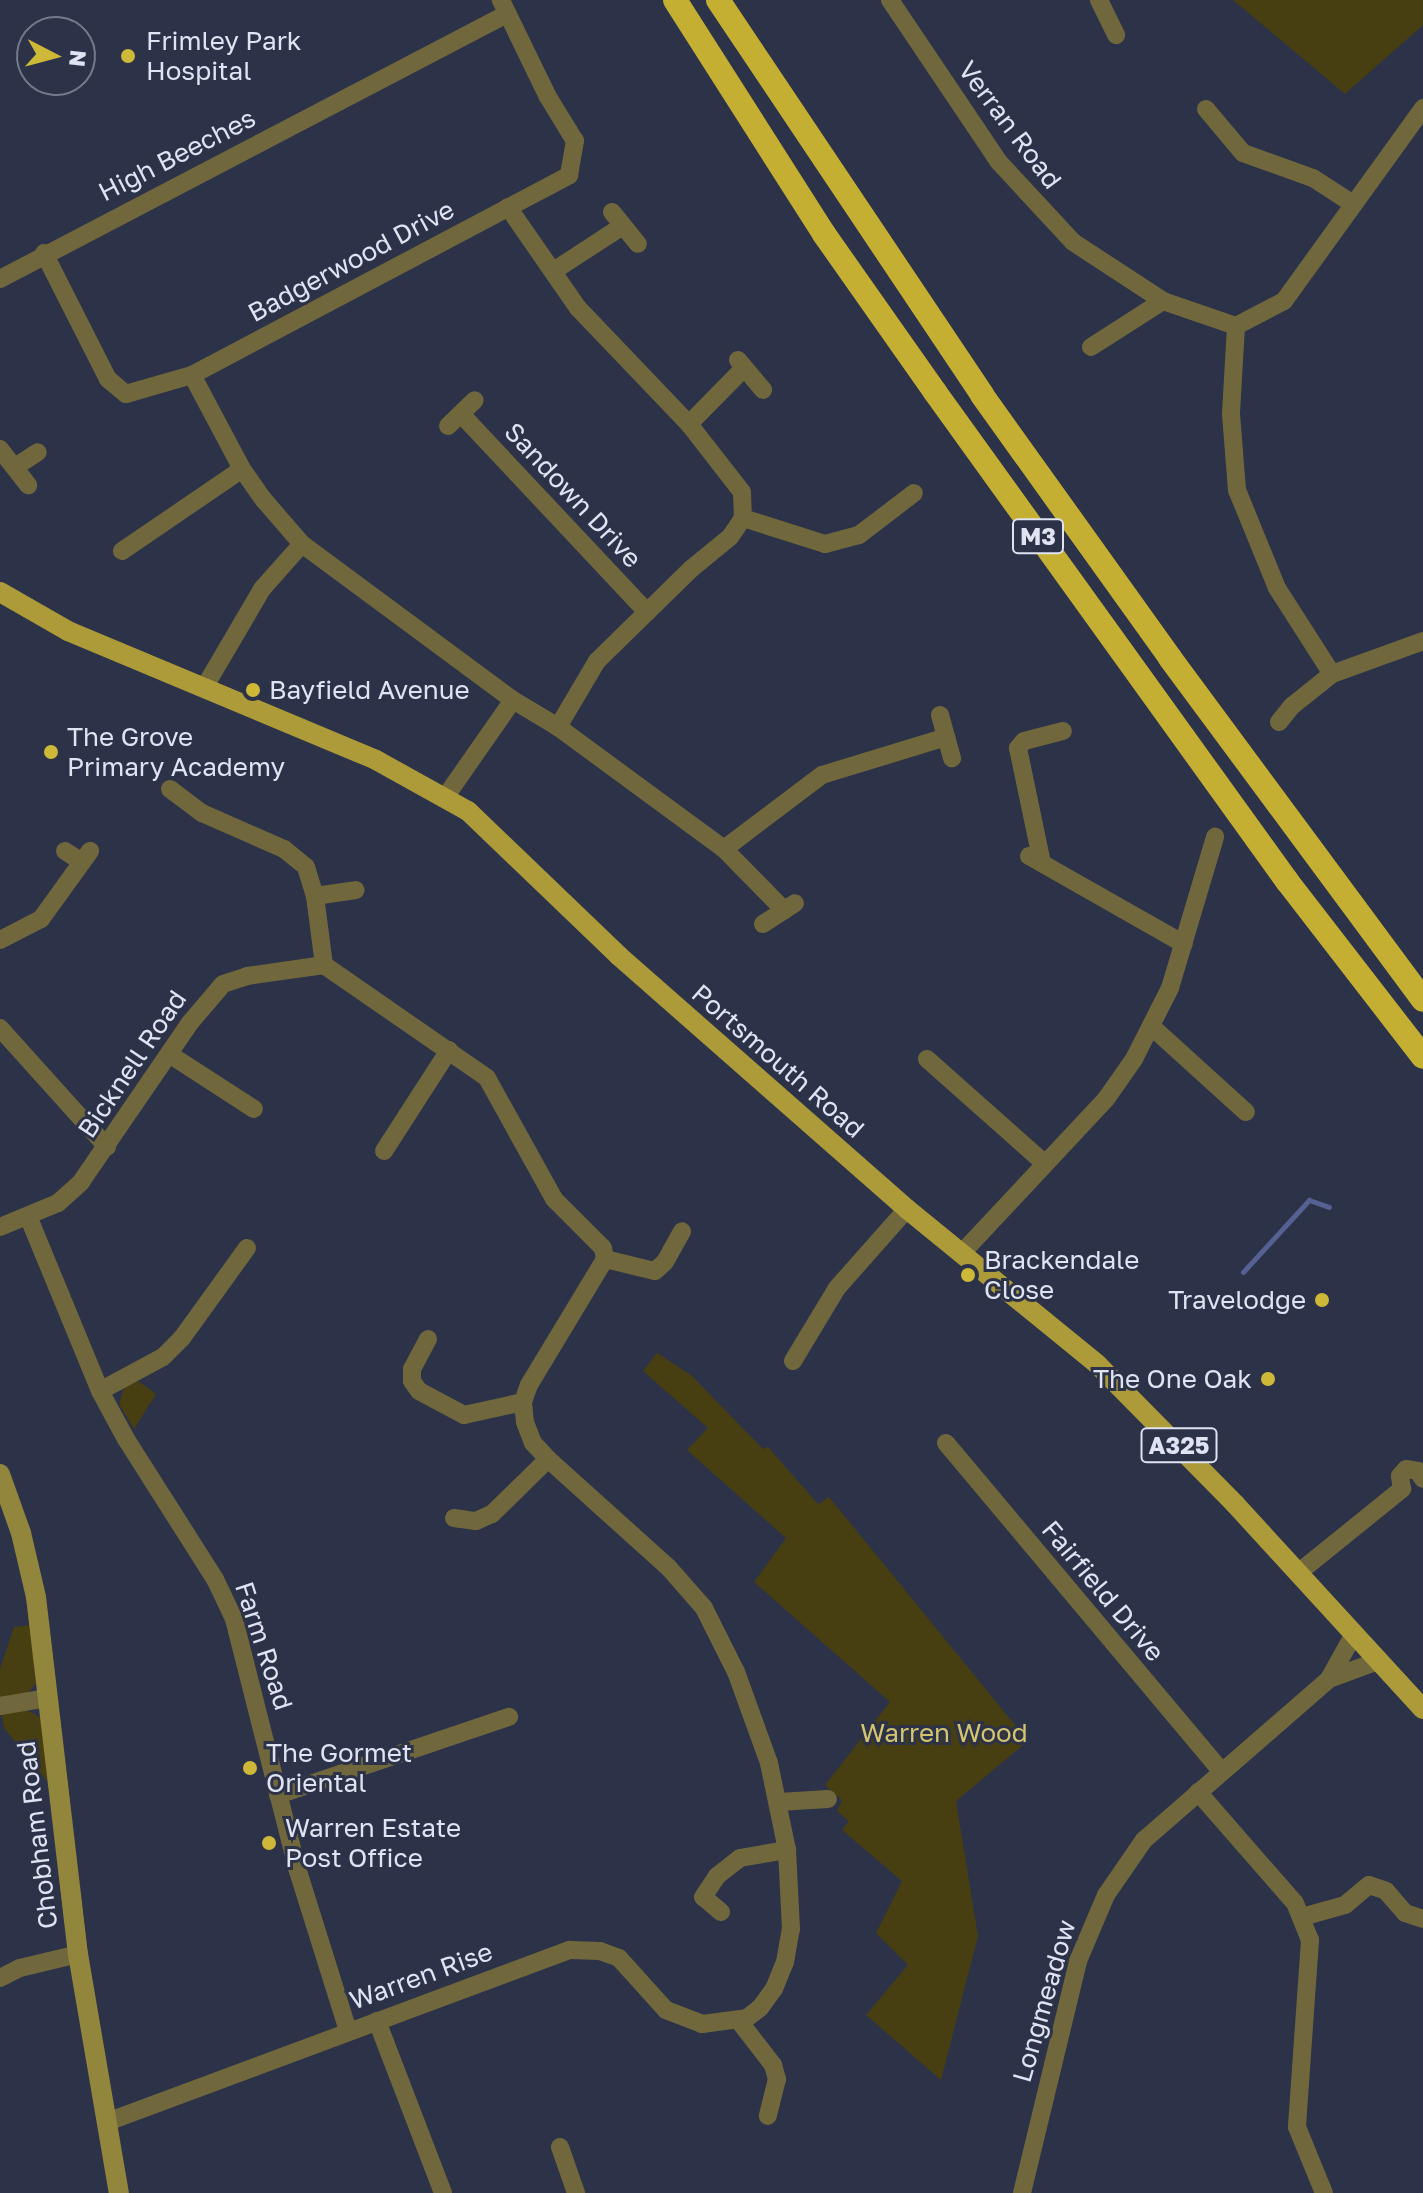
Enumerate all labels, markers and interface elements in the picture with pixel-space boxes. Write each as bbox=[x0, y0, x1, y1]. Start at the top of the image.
north arrow bbox=[16, 16, 96, 96]
place label: Frimley Park Hospital bbox=[146, 25, 302, 86]
marker: Frimley Park Hospital bbox=[117, 45, 139, 67]
text: N bbox=[64, 49, 93, 68]
street label: Verran Road bbox=[952, 55, 1068, 195]
street label: High Beeches bbox=[93, 102, 261, 208]
street label: Badgerwood Drive bbox=[243, 194, 459, 328]
street label: Sandown Drive bbox=[498, 416, 648, 574]
road number: M3 bbox=[1012, 516, 1064, 556]
place label: Bayfield Avenue bbox=[269, 674, 470, 706]
marker: Bayfield Avenue bbox=[244, 681, 262, 699]
place label: The Grove Primary Academy bbox=[67, 721, 285, 782]
marker: The Grove Primary Academy bbox=[42, 743, 60, 761]
street label: Portsmouth Road bbox=[685, 978, 871, 1144]
street label: Bicknell Road bbox=[71, 984, 193, 1144]
place label: Brackendale Close bbox=[984, 1244, 1139, 1306]
marker: Brackendale Close bbox=[959, 1266, 977, 1284]
place label: Travelodge bbox=[1168, 1284, 1306, 1316]
marker: Travelodge bbox=[1313, 1291, 1331, 1309]
place label: The One Oak bbox=[1093, 1363, 1252, 1395]
marker: The One Oak bbox=[1259, 1370, 1277, 1388]
road number: A325 bbox=[1139, 1425, 1219, 1465]
street label: Fairfield Drive bbox=[1035, 1514, 1171, 1668]
street label: Farm Road bbox=[229, 1578, 299, 1714]
park label: Warren Wood bbox=[860, 1717, 1028, 1749]
place label: The Gormet Oriental bbox=[266, 1737, 412, 1798]
street label: Chobham Road bbox=[10, 1739, 64, 1931]
marker: The Gormet Oriental bbox=[241, 1759, 259, 1777]
place label: Warren Estate Post Office bbox=[285, 1812, 461, 1874]
marker: Warren Estate Post Office bbox=[260, 1834, 278, 1852]
street label: Longmeadow bbox=[1006, 1916, 1082, 2086]
street label: Warren Rise bbox=[345, 1936, 497, 2016]

